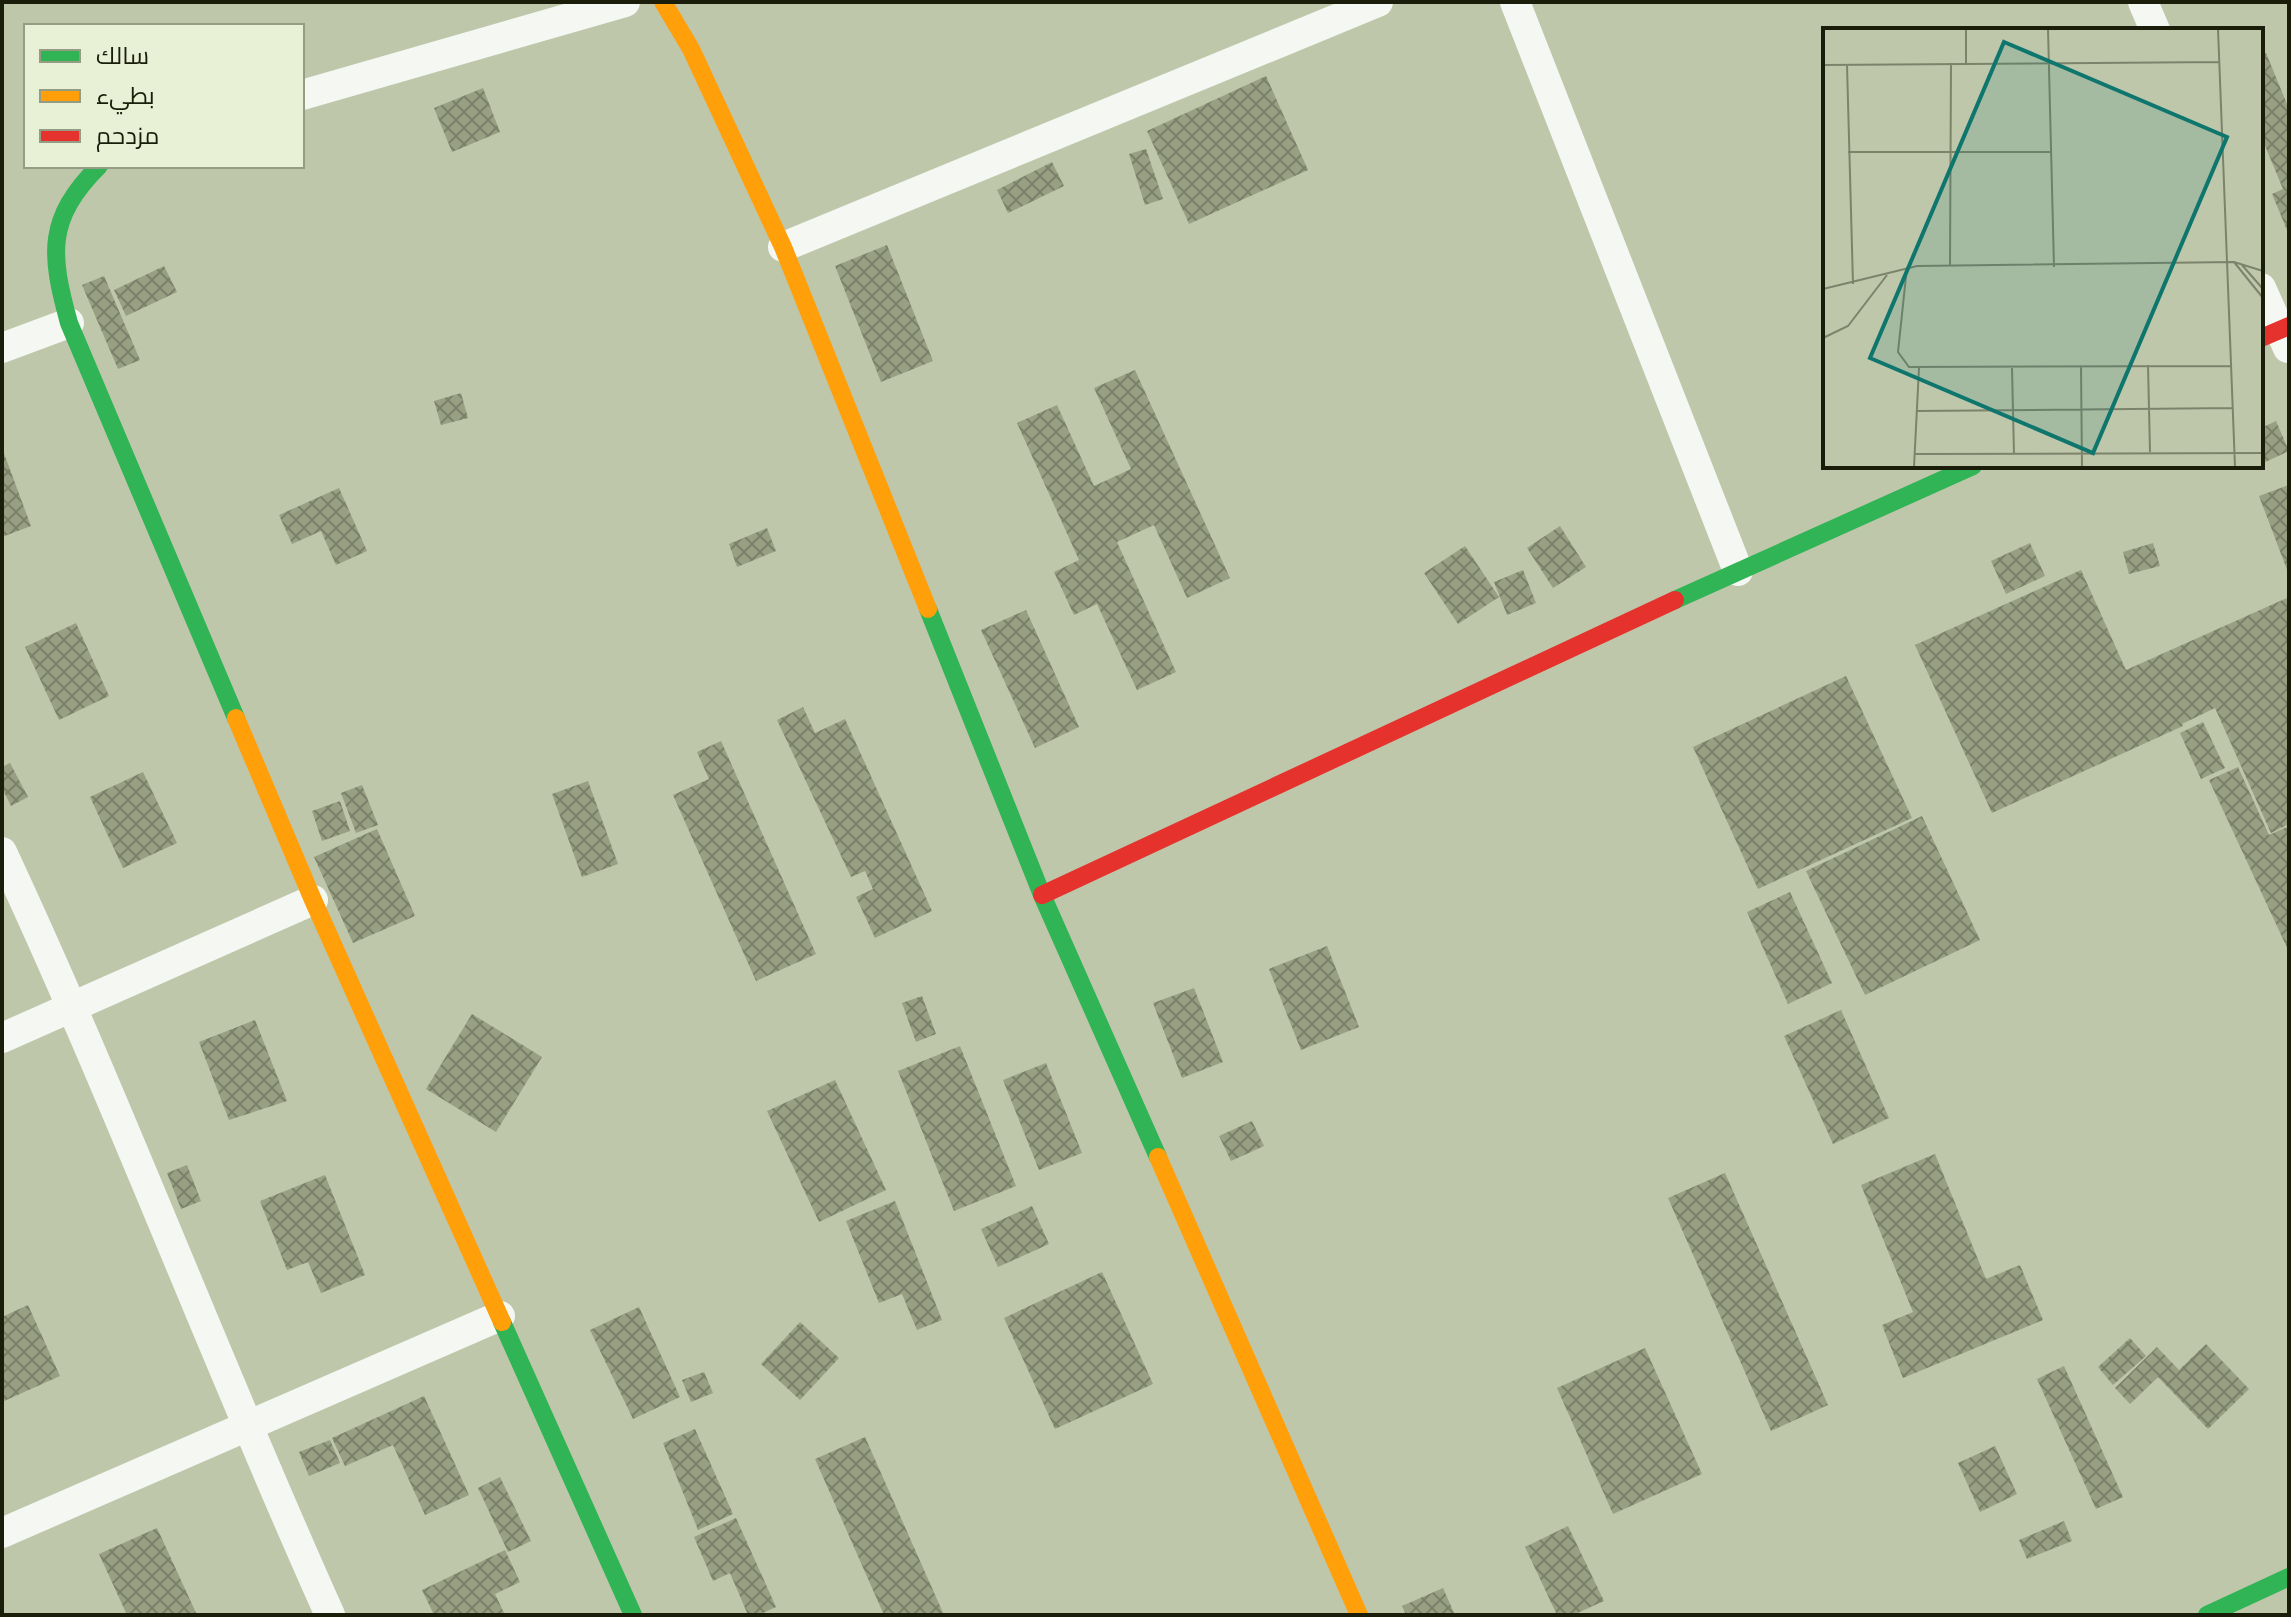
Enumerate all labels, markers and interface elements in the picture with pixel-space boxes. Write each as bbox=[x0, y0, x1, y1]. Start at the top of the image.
legend bbox=[24, 24, 304, 168]
inset map bbox=[1823, 28, 2263, 468]
text: سالك bbox=[96, 41, 149, 71]
text: بطيء bbox=[96, 81, 155, 115]
text: مزدحم bbox=[96, 121, 159, 152]

